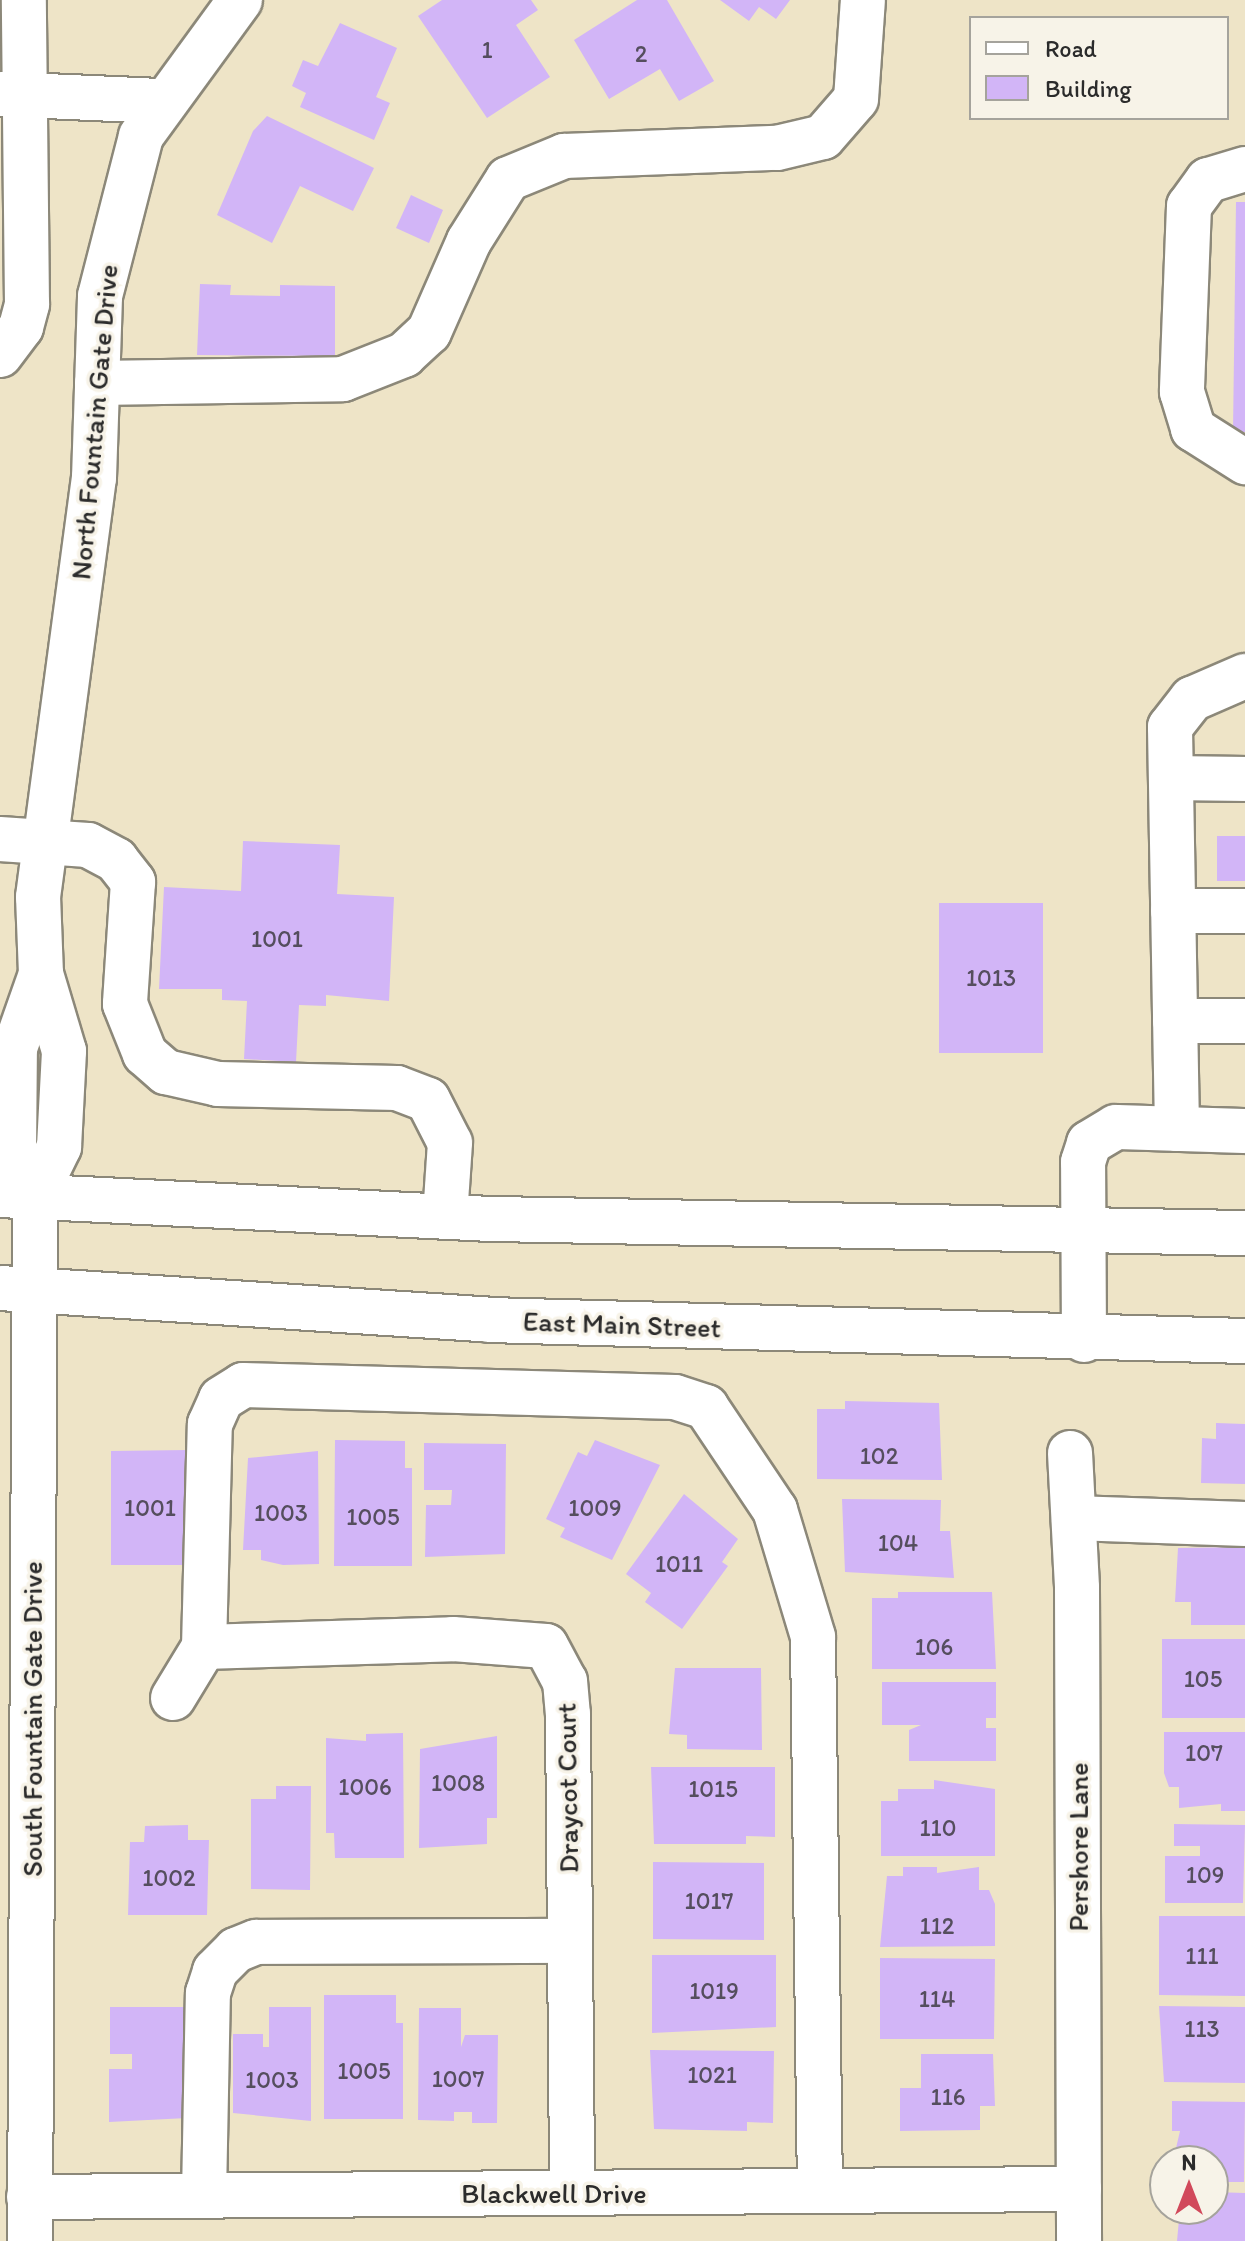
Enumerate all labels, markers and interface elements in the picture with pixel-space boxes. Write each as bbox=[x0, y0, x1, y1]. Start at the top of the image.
legend bbox=[969, 16, 1229, 120]
text: Road bbox=[1045, 34, 1097, 63]
house number: 1 bbox=[481, 36, 493, 64]
house number: 2 bbox=[635, 40, 647, 68]
text: Building bbox=[1045, 74, 1132, 103]
street label: North Fountain Gate Drive bbox=[63, 263, 125, 581]
house number: 1001 bbox=[251, 925, 303, 953]
house number: 1013 bbox=[966, 964, 1016, 992]
street label: East Main Street bbox=[522, 1304, 722, 1344]
house number: 102 bbox=[860, 1442, 898, 1470]
house number: 1001 bbox=[124, 1494, 176, 1522]
house number: 1009 bbox=[568, 1494, 622, 1522]
house number: 1003 bbox=[254, 1499, 308, 1527]
house number: 1005 bbox=[346, 1503, 400, 1531]
house number: 104 bbox=[878, 1529, 918, 1557]
house number: 1011 bbox=[655, 1550, 703, 1578]
street label: South Fountain Gate Drive bbox=[15, 1561, 49, 1877]
house number: 106 bbox=[915, 1633, 953, 1661]
house number: 105 bbox=[1184, 1665, 1222, 1693]
street label: Draycot Court bbox=[549, 1702, 585, 1874]
house number: 107 bbox=[1185, 1739, 1223, 1767]
street label: Pershore Lane bbox=[1061, 1762, 1095, 1932]
house number: 1008 bbox=[431, 1769, 485, 1797]
house number: 1006 bbox=[338, 1773, 392, 1801]
house number: 1015 bbox=[688, 1775, 738, 1803]
house number: 110 bbox=[919, 1814, 957, 1842]
house number: 109 bbox=[1186, 1861, 1224, 1889]
house number: 1002 bbox=[142, 1864, 196, 1892]
house number: 1017 bbox=[685, 1887, 733, 1915]
house number: 112 bbox=[920, 1912, 954, 1940]
house number: 111 bbox=[1185, 1942, 1219, 1970]
house number: 1019 bbox=[689, 1977, 739, 2005]
house number: 114 bbox=[919, 1985, 955, 2013]
house number: 113 bbox=[1184, 2015, 1220, 2043]
house number: 1005 bbox=[337, 2057, 391, 2085]
house number: 1021 bbox=[687, 2061, 737, 2089]
house number: 1007 bbox=[432, 2065, 484, 2093]
house number: 1003 bbox=[245, 2066, 299, 2094]
house number: 116 bbox=[931, 2083, 965, 2111]
north arrow bbox=[1149, 2145, 1229, 2225]
text: N bbox=[1182, 2149, 1196, 2176]
street label: Blackwell Drive bbox=[461, 2176, 647, 2210]

